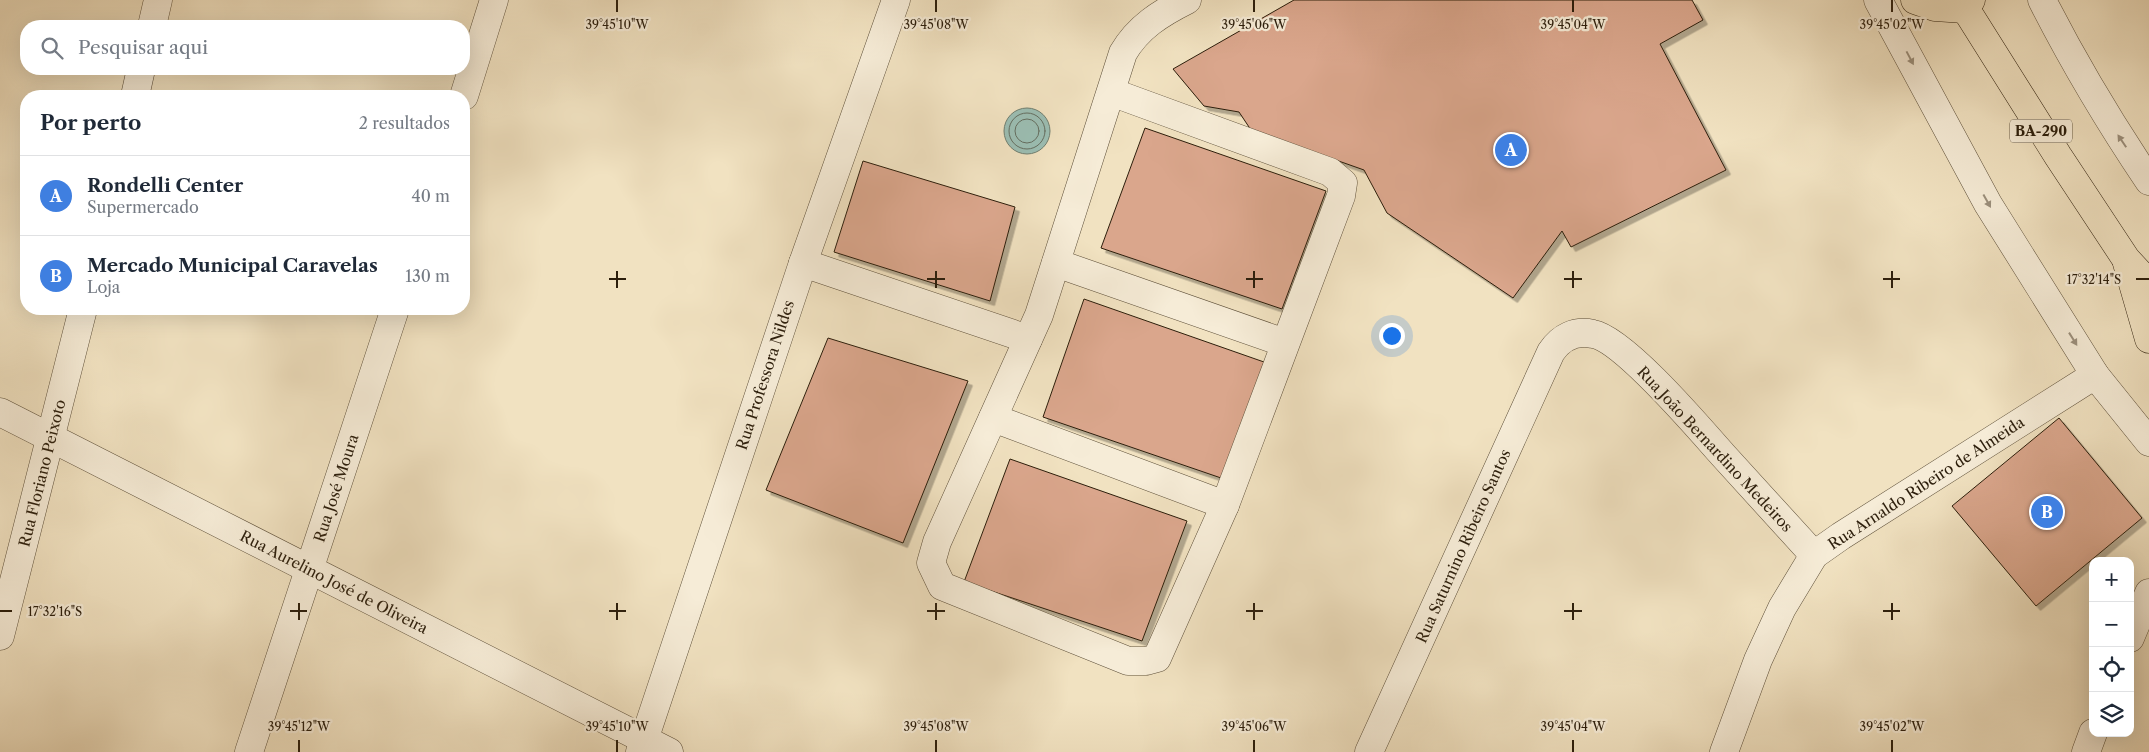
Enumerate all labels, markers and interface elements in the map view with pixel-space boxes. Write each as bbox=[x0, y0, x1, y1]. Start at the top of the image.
text: 39°45'10"W bbox=[585, 17, 649, 32]
text: 39°45'08"W bbox=[903, 17, 969, 32]
text: 39°45'06"W bbox=[1222, 17, 1287, 32]
text: 39°45'04"W bbox=[1541, 17, 1606, 32]
text: 39°45'02"W bbox=[1860, 17, 1925, 32]
search box bbox=[20, 20, 470, 75]
icon: search bbox=[38, 34, 66, 62]
text: Pesquisar aqui bbox=[78, 36, 208, 59]
one-way arrow bbox=[1906, 50, 1914, 65]
text: Por perto bbox=[40, 110, 141, 135]
text: 2 resultados bbox=[359, 113, 450, 133]
road number: BA-290 bbox=[2010, 120, 2072, 142]
pin: A bbox=[1495, 131, 1527, 169]
one-way arrow bbox=[2117, 134, 2127, 147]
text: Rondelli Center bbox=[87, 174, 243, 197]
text: A bbox=[50, 186, 62, 206]
text: 40 m bbox=[411, 186, 450, 206]
one-way arrow bbox=[1983, 194, 1991, 208]
text: Supermercado bbox=[87, 197, 199, 217]
text: Mercado Municipal Caravelas bbox=[87, 254, 378, 277]
text: B bbox=[50, 266, 62, 286]
text: 130 m bbox=[405, 266, 450, 286]
text: 17°32'14"S bbox=[2067, 272, 2121, 287]
text: Loja bbox=[87, 277, 120, 297]
street label: Rua Professora Nildes bbox=[732, 298, 798, 452]
your location bbox=[1379, 323, 1405, 349]
one-way arrow bbox=[2068, 333, 2077, 346]
street label: Rua João Bernardino Medeiros bbox=[1633, 362, 1797, 536]
street label: Rua Floriano Peixoto bbox=[14, 397, 70, 549]
street label: Rua Arnaldo Ribeiro de Almeida bbox=[1824, 412, 2028, 554]
street label: Rua José Moura bbox=[310, 431, 362, 544]
street label: Rua Saturnino Ribeiro Santos bbox=[1412, 446, 1514, 646]
pin: B bbox=[2031, 493, 2063, 531]
street label: Rua Aurelino José de Oliveira bbox=[237, 526, 431, 638]
map controls bbox=[2089, 557, 2134, 737]
button: + bbox=[2089, 557, 2134, 602]
button: − bbox=[2089, 602, 2134, 647]
text: 17°32'16"S bbox=[28, 604, 82, 619]
button: locate bbox=[2089, 647, 2134, 692]
button: layers bbox=[2089, 692, 2134, 737]
text: 39°45'12"W bbox=[268, 719, 331, 734]
text: 39°45'10"W bbox=[585, 719, 649, 734]
text: 39°45'08"W bbox=[903, 719, 969, 734]
text: 39°45'06"W bbox=[1222, 719, 1287, 734]
text: 39°45'04"W bbox=[1541, 719, 1606, 734]
text: 39°45'02"W bbox=[1860, 719, 1925, 734]

